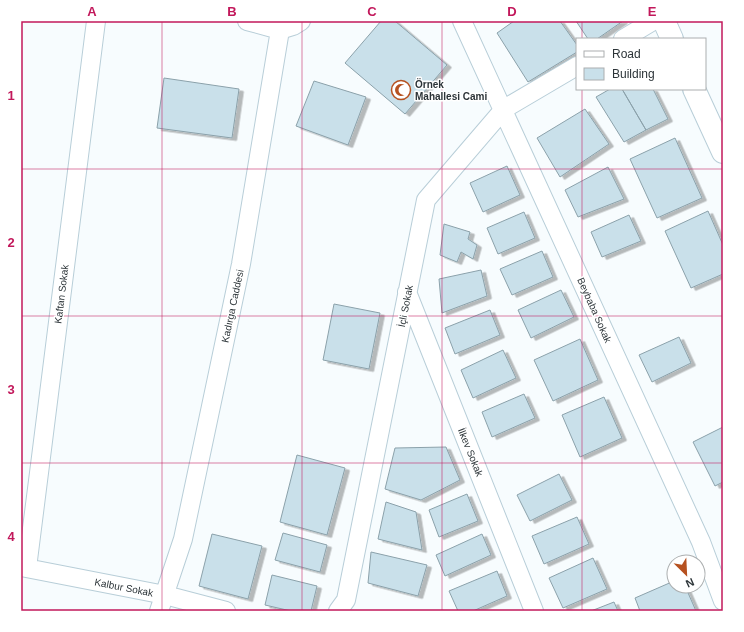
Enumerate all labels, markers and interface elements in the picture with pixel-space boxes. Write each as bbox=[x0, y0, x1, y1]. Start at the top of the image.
text: A bbox=[87, 4, 97, 19]
text: B bbox=[227, 4, 237, 19]
text: C bbox=[367, 4, 377, 19]
text: D bbox=[507, 4, 517, 19]
text: E bbox=[648, 4, 657, 19]
legend bbox=[576, 38, 706, 90]
text: Road bbox=[612, 47, 641, 61]
text: Building bbox=[612, 67, 655, 81]
place label: Örnek Mahallesi Cami bbox=[415, 78, 487, 102]
mosque icon: Örnek Mahallesi Cami bbox=[390, 79, 412, 101]
text: 1 bbox=[7, 88, 15, 103]
text: 2 bbox=[7, 235, 15, 250]
street label: Kaftan Sokak bbox=[52, 263, 71, 324]
street label: Kadırga Caddesi bbox=[219, 269, 246, 344]
street label: Beybaba Sokak bbox=[575, 276, 614, 345]
street label: İçli Sokak bbox=[395, 283, 415, 328]
text: 3 bbox=[7, 382, 15, 397]
street label: İlkev Sokak bbox=[456, 426, 487, 479]
text: 4 bbox=[7, 529, 15, 544]
north arrow bbox=[666, 554, 706, 594]
street label: Kalbur Sokak bbox=[94, 576, 155, 599]
text: N bbox=[684, 576, 696, 590]

